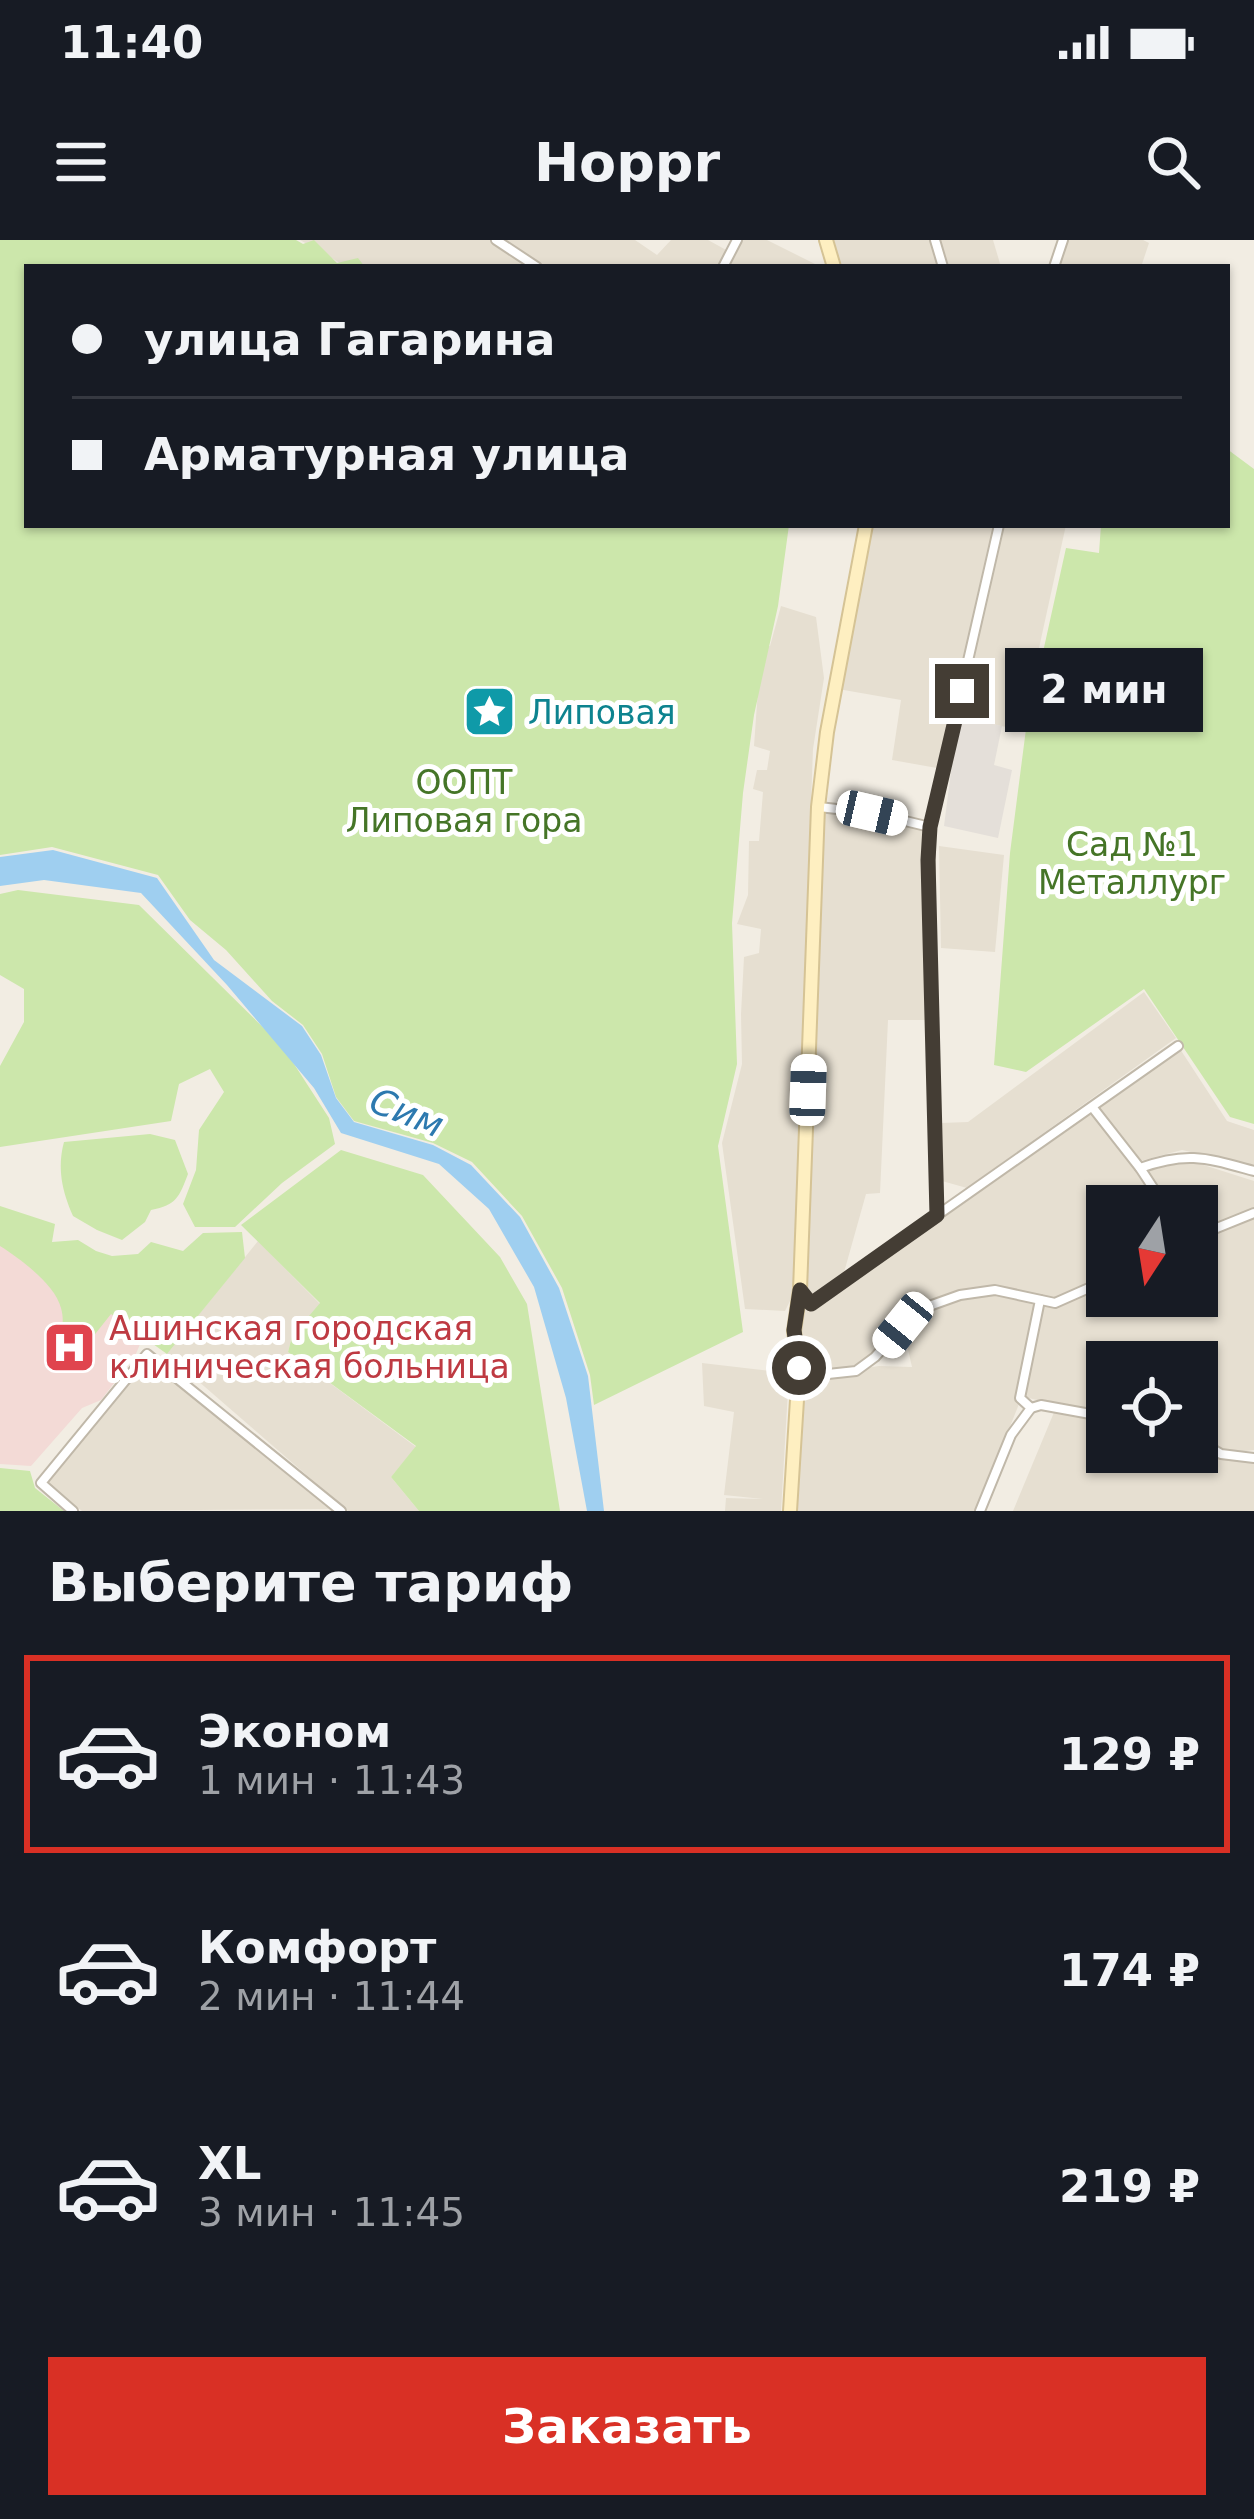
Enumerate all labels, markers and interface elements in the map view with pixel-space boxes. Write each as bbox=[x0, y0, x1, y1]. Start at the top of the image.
text: 11:40 bbox=[60, 16, 203, 69]
icon: menu bbox=[48, 129, 114, 195]
icon: search bbox=[1140, 129, 1206, 195]
text: Hoppr bbox=[534, 131, 720, 194]
text: улица Гагарина bbox=[144, 313, 555, 366]
text: Арматурная улица bbox=[144, 428, 629, 481]
callout: 2 мин bbox=[1004, 649, 1202, 733]
route end bbox=[935, 664, 989, 718]
text: 2 мин bbox=[1041, 667, 1167, 712]
place icon: Липовая bbox=[461, 684, 517, 740]
place label: Липовая bbox=[528, 693, 676, 732]
park label: ООПТ Липовая гора bbox=[346, 763, 582, 840]
car bbox=[833, 787, 911, 839]
park label: Сад №1 Металлург bbox=[1038, 825, 1226, 902]
car bbox=[789, 1053, 827, 1127]
water label: Сим bbox=[364, 1079, 450, 1146]
north arrow bbox=[1086, 1185, 1218, 1317]
map controls bbox=[1086, 1185, 1218, 1473]
car bbox=[866, 1286, 940, 1364]
place label: Ашинская городская клиническая больница bbox=[109, 1309, 510, 1386]
hospital icon: Ашинская городская клиническая больница bbox=[42, 1319, 98, 1375]
route start bbox=[772, 1341, 826, 1395]
button: locate bbox=[1086, 1341, 1218, 1473]
text: Выберите тариф bbox=[48, 1551, 573, 1614]
icon: car bbox=[54, 1700, 162, 1808]
text: Эконом bbox=[198, 1705, 391, 1758]
text: 129 ₽ bbox=[1059, 1728, 1200, 1781]
text: 1 мин · 11:43 bbox=[198, 1758, 465, 1803]
icon: car bbox=[54, 1916, 162, 2024]
text: Комфорт bbox=[198, 1921, 436, 1974]
text: 174 ₽ bbox=[1059, 1944, 1200, 1997]
text: 2 мин · 11:44 bbox=[198, 1974, 465, 2019]
icon: car bbox=[54, 2132, 162, 2240]
text: XL bbox=[198, 2137, 261, 2190]
text: 219 ₽ bbox=[1059, 2160, 1200, 2213]
text: 3 мин · 11:45 bbox=[198, 2190, 465, 2235]
button: Заказать bbox=[48, 2357, 1206, 2495]

